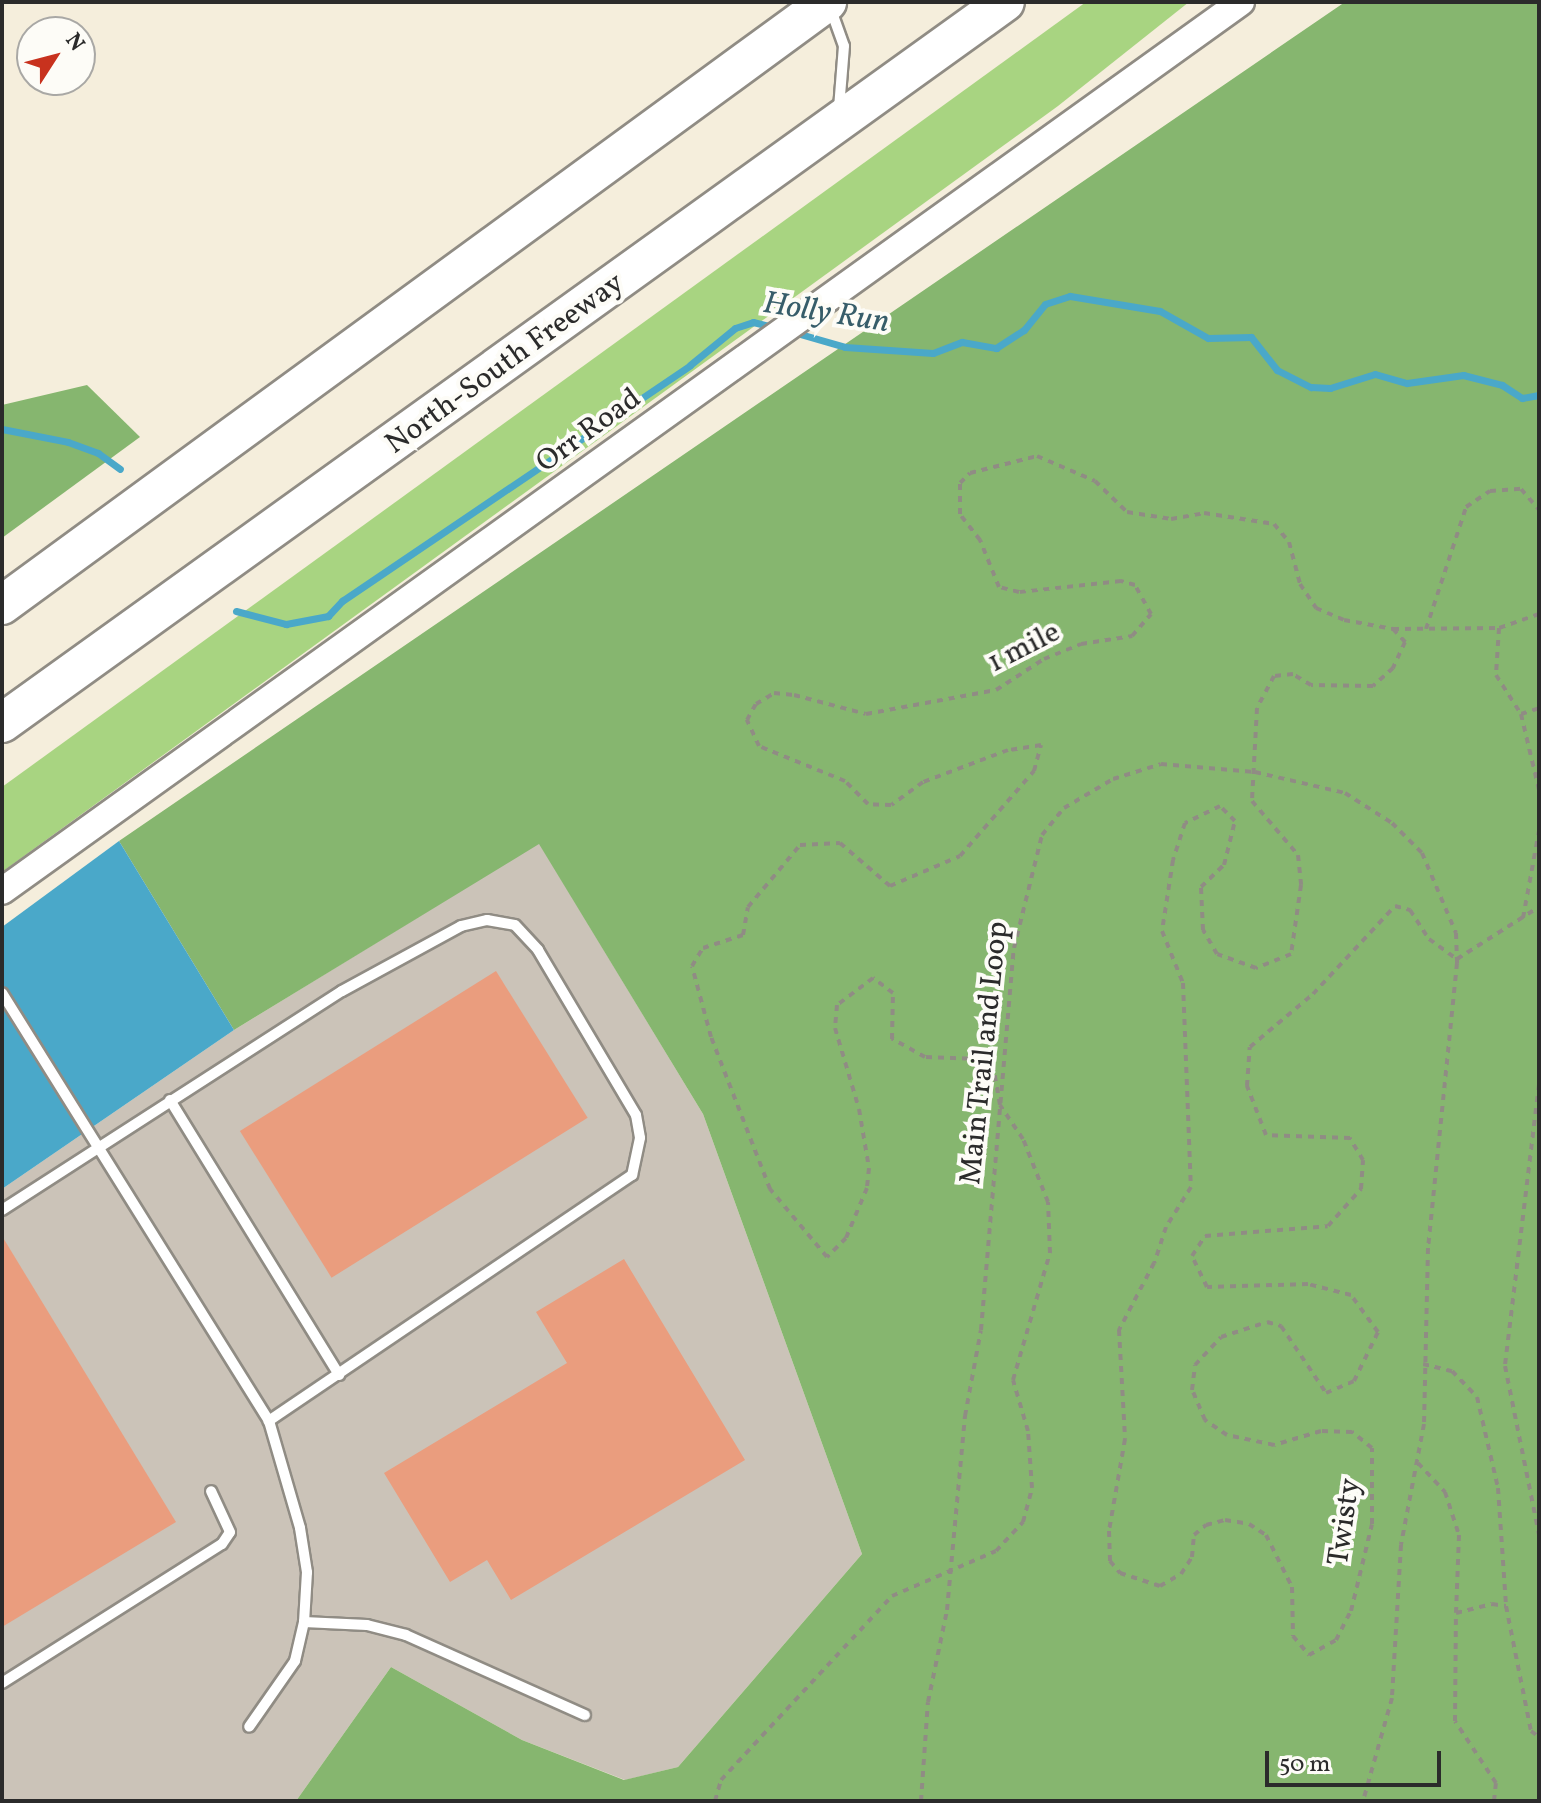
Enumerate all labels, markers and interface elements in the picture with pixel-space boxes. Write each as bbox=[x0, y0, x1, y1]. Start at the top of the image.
north arrow bbox=[16, 16, 96, 96]
text: N bbox=[57, 27, 91, 58]
street label: North-South Freeway bbox=[379, 265, 631, 463]
water label: Holly Run bbox=[760, 285, 892, 343]
street label: Orr Road bbox=[530, 381, 648, 481]
street label: 1 mile bbox=[982, 615, 1066, 681]
street label: Main Trail and Loop bbox=[953, 919, 1017, 1187]
street label: Twisty bbox=[1321, 1476, 1369, 1568]
scale bar bbox=[1269, 1735, 1445, 1785]
text: 50 m bbox=[1279, 1748, 1331, 1782]

